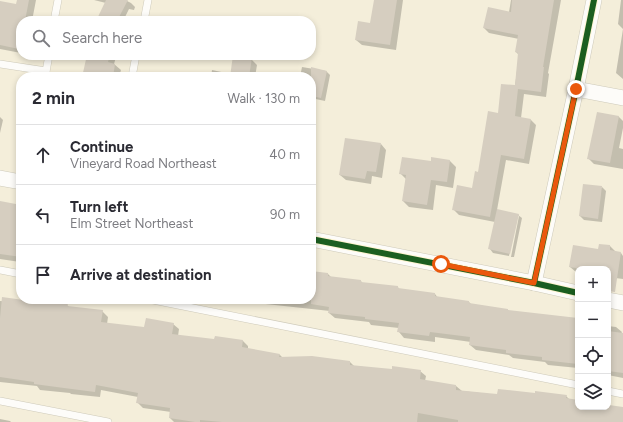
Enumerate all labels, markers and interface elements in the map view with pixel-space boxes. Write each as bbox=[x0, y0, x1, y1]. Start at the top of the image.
search box bbox=[16, 16, 316, 60]
icon: search bbox=[30, 27, 52, 49]
text: Search here bbox=[62, 29, 142, 47]
route end bbox=[567, 80, 585, 98]
text: 2 min bbox=[32, 88, 75, 108]
text: Walk · 130 m bbox=[227, 91, 300, 106]
text: Continue bbox=[70, 138, 133, 156]
icon: ahead bbox=[32, 144, 54, 166]
text: 40 m bbox=[269, 147, 300, 162]
text: Vineyard Road Northeast bbox=[70, 156, 217, 171]
text: Turn left bbox=[70, 198, 128, 216]
icon: left bbox=[32, 204, 54, 226]
text: 90 m bbox=[270, 207, 300, 222]
text: Elm Street Northeast bbox=[70, 216, 193, 231]
route start bbox=[432, 255, 450, 273]
icon: arrive bbox=[32, 264, 54, 286]
text: Arrive at destination bbox=[70, 266, 211, 284]
map controls bbox=[575, 266, 611, 410]
button: + bbox=[575, 266, 611, 302]
button: − bbox=[575, 302, 611, 338]
button: locate bbox=[575, 338, 611, 374]
button: layers bbox=[575, 374, 611, 410]

